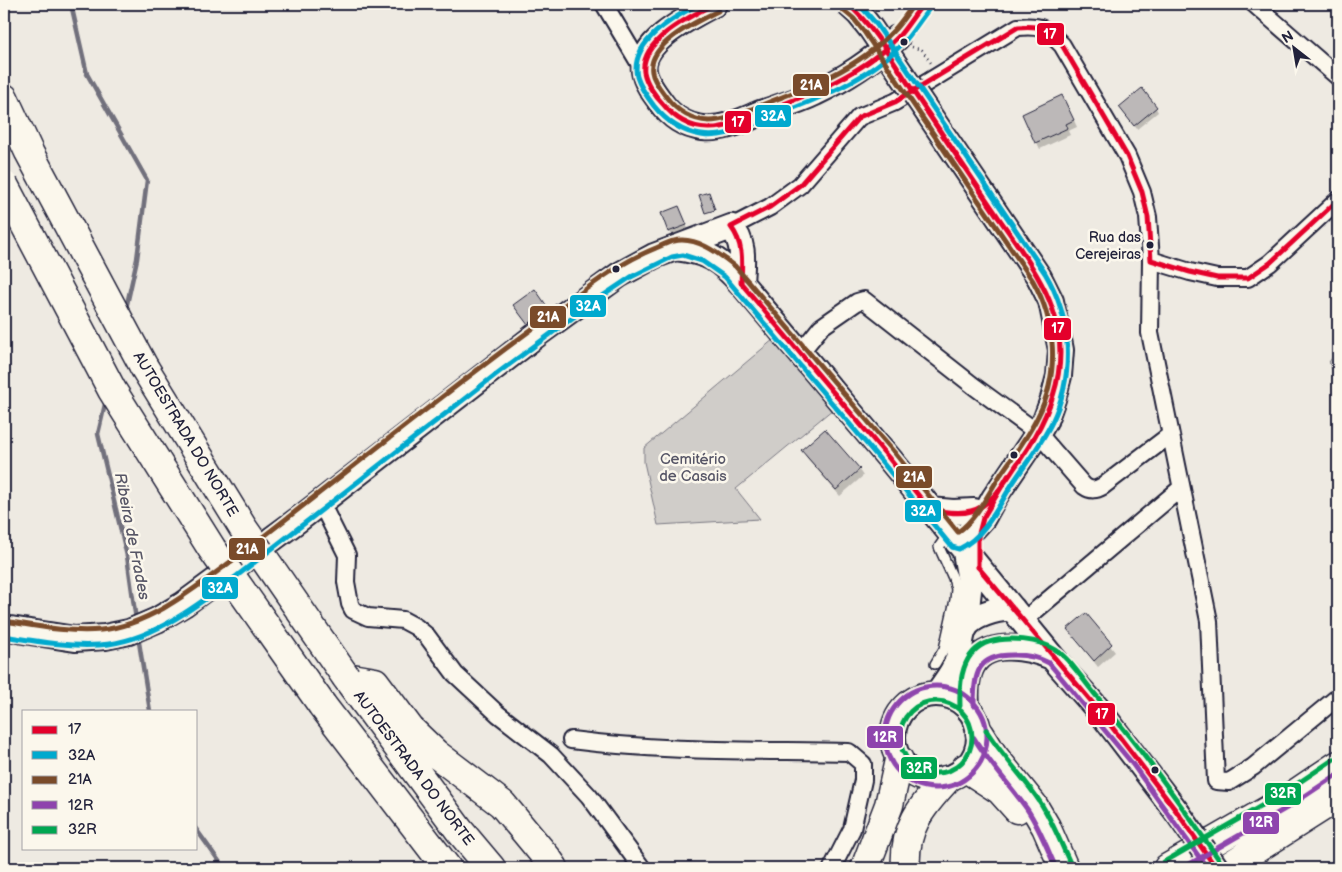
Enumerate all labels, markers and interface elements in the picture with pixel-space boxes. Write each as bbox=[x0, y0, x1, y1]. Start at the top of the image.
line badge: 17 bbox=[1036, 22, 1065, 46]
north arrow bbox=[1270, 22, 1320, 72]
text: 17 bbox=[1043, 26, 1057, 43]
text: N bbox=[1279, 27, 1296, 47]
unlabelled marker bbox=[899, 37, 909, 47]
line badge: 21A bbox=[792, 73, 830, 97]
text: 21A bbox=[800, 77, 823, 94]
line badge: 32A bbox=[754, 104, 792, 128]
text: 32A bbox=[760, 108, 786, 125]
line badge: 17 bbox=[724, 110, 752, 134]
text: 17 bbox=[731, 114, 745, 131]
place label: Rua das Cerejeiras bbox=[1075, 229, 1141, 263]
marker: Rua das Cerejeiras bbox=[1145, 240, 1155, 250]
unlabelled marker bbox=[611, 264, 621, 274]
line badge: 32A bbox=[569, 294, 607, 318]
text: 32A bbox=[575, 298, 601, 315]
line badge: 21A bbox=[529, 305, 567, 329]
text: 21A bbox=[537, 309, 560, 326]
line badge: 17 bbox=[1043, 317, 1072, 341]
text: 17 bbox=[1051, 320, 1065, 337]
street label: AUTOESTRADA DO NORTE bbox=[129, 348, 242, 520]
park label: Cemitério de Casais bbox=[659, 450, 727, 486]
unlabelled marker bbox=[1009, 450, 1019, 460]
line badge: 21A bbox=[895, 465, 933, 489]
text: 21A bbox=[903, 469, 926, 486]
water label: Ribeira de Frades bbox=[110, 471, 153, 602]
line badge: 32A bbox=[904, 499, 942, 523]
text: 32A bbox=[910, 503, 936, 520]
line badge: 21A bbox=[228, 537, 266, 561]
text: 21A bbox=[236, 541, 259, 558]
line badge: 32A bbox=[201, 576, 239, 600]
text: 32A bbox=[207, 580, 233, 597]
street label: AUTOESTRADA DO NORTE bbox=[349, 687, 478, 850]
line badge: 17 bbox=[1087, 702, 1116, 726]
text: 17 bbox=[1095, 706, 1109, 723]
legend bbox=[22, 710, 198, 850]
text: 17 bbox=[68, 720, 82, 739]
line badge: 12R bbox=[866, 725, 904, 749]
text: 12R bbox=[873, 729, 897, 746]
text: 32A bbox=[68, 746, 96, 765]
line badge: 32R bbox=[900, 756, 938, 780]
text: 32R bbox=[906, 760, 932, 777]
unlabelled marker bbox=[1150, 765, 1160, 775]
text: 21A bbox=[68, 770, 92, 789]
line badge: 32R bbox=[1264, 782, 1302, 806]
text: 32R bbox=[1270, 785, 1296, 802]
text: 12R bbox=[68, 796, 94, 815]
line badge: 12R bbox=[1242, 811, 1280, 835]
text: 12R bbox=[1249, 814, 1273, 831]
text: 32R bbox=[68, 820, 97, 839]

